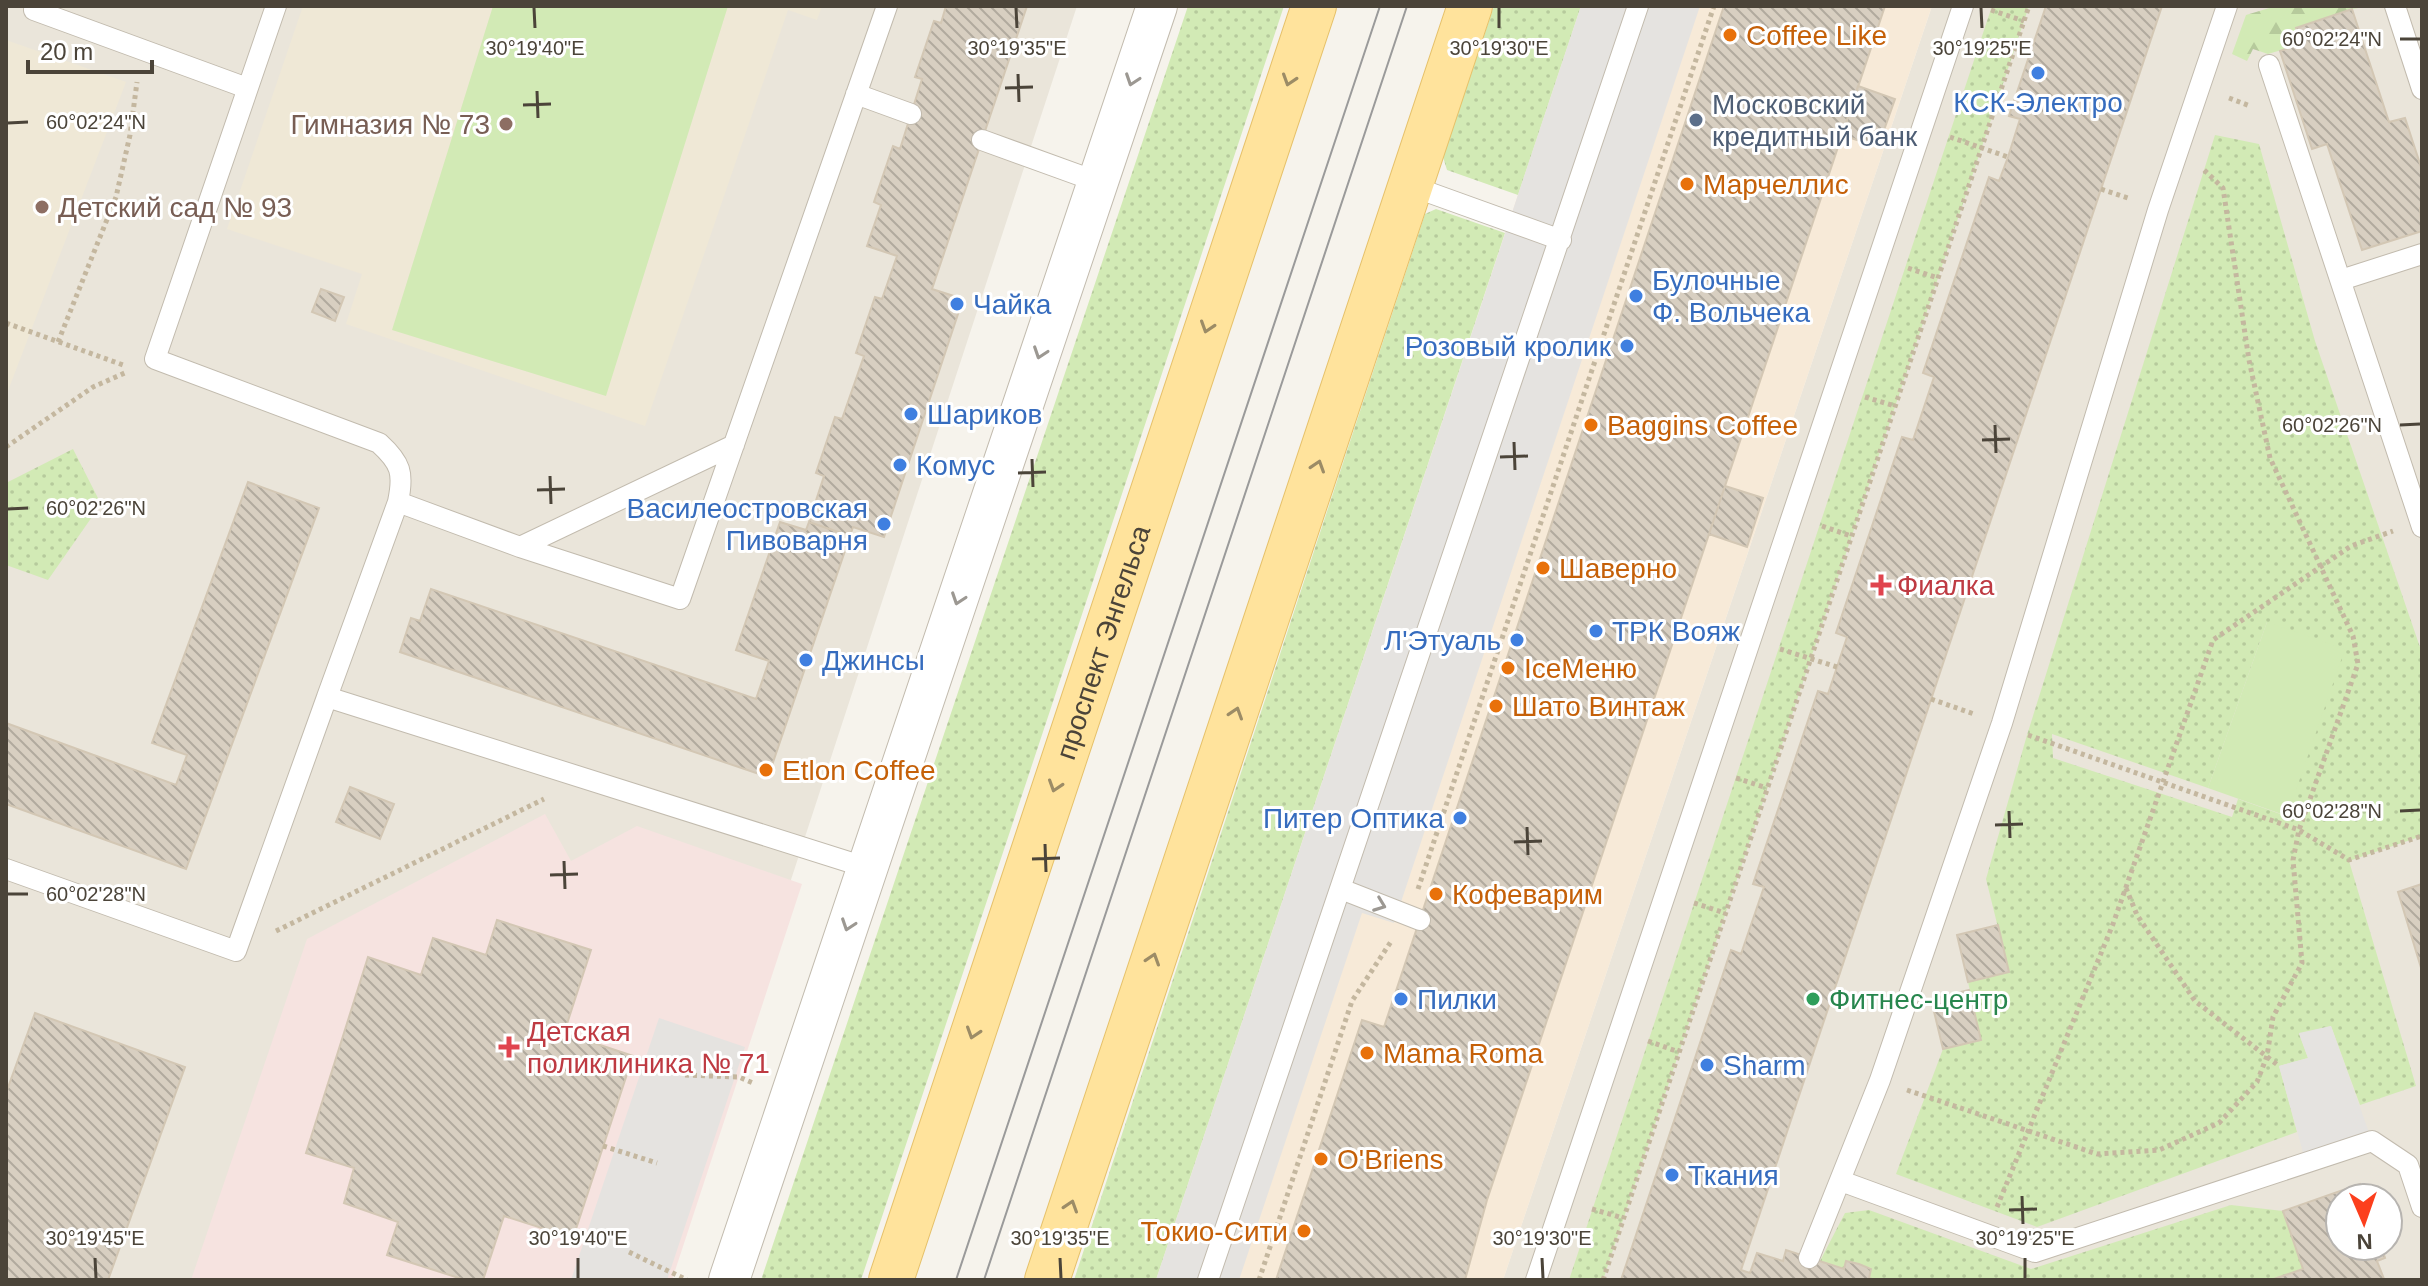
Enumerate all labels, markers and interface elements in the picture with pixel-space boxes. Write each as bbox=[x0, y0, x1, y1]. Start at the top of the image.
place label: Coffee Like bbox=[1746, 20, 1887, 51]
scale bar bbox=[28, 24, 152, 74]
marker: Coffee Like bbox=[1721, 26, 1739, 44]
text: 60°02'24"N bbox=[2282, 28, 2382, 50]
text: 30°19'40"E bbox=[486, 37, 585, 59]
text: 30°19'35"E bbox=[968, 37, 1067, 59]
text: 30°19'30"E bbox=[1450, 37, 1549, 59]
text: 30°19'25"E bbox=[1933, 37, 2032, 59]
text: 20 m bbox=[40, 38, 93, 65]
marker: КСК-Электро bbox=[2029, 64, 2047, 82]
one-way arrow bbox=[1126, 72, 1142, 86]
one-way arrow bbox=[1283, 72, 1299, 86]
place label: КСК-Электро bbox=[1953, 87, 2123, 118]
place label: Московский кредитный банк bbox=[1712, 89, 1918, 152]
place label: Гимназия № 73 bbox=[290, 109, 490, 140]
text: 60°02'24"N bbox=[46, 111, 146, 133]
marker: Московский кредитный банк bbox=[1687, 111, 1705, 129]
marker: Гимназия № 73 bbox=[497, 115, 515, 133]
place label: Марчеллис bbox=[1703, 169, 1849, 200]
marker: Марчеллис bbox=[1678, 175, 1696, 193]
place label: Детский сад № 93 bbox=[58, 192, 292, 223]
marker: Детский сад № 93 bbox=[33, 198, 51, 216]
place label: Булочные Ф. Вольчека bbox=[1652, 265, 1811, 328]
marker: Булочные Ф. Вольчека bbox=[1627, 287, 1645, 305]
place label: Чайка bbox=[973, 289, 1052, 320]
marker: Чайка bbox=[948, 295, 966, 313]
one-way arrow bbox=[1201, 319, 1217, 333]
place label: Розовый кролик bbox=[1405, 331, 1612, 362]
marker: Розовый кролик bbox=[1618, 337, 1636, 355]
one-way arrow bbox=[1034, 345, 1050, 359]
place label: Шариков bbox=[927, 399, 1042, 430]
marker: Шариков bbox=[902, 405, 920, 423]
place label: Baggins Coffee bbox=[1607, 410, 1798, 441]
text: 60°02'26"N bbox=[2282, 414, 2382, 436]
marker: Baggins Coffee bbox=[1582, 416, 1600, 434]
place label: Комус bbox=[916, 450, 995, 481]
marker: Комус bbox=[891, 456, 909, 474]
one-way arrow bbox=[1308, 460, 1324, 474]
place label: Василеостровская Пивоварня bbox=[627, 493, 868, 556]
text: 60°02'26"N bbox=[46, 497, 146, 519]
marker: Василеостровская Пивоварня bbox=[875, 515, 893, 533]
street label: проспект Энгельса bbox=[1050, 521, 1157, 763]
place label: Шаверно bbox=[1559, 553, 1677, 584]
marker: Шаверно bbox=[1534, 559, 1552, 577]
place label: Фиалка bbox=[1897, 570, 1995, 601]
marker: Фиалка bbox=[1872, 576, 1890, 594]
one-way arrow bbox=[951, 592, 967, 606]
place label: ТРК Вояж bbox=[1612, 616, 1740, 647]
marker: ТРК Вояж bbox=[1587, 622, 1605, 640]
place label: Л'Этуаль bbox=[1384, 625, 1501, 656]
marker: Л'Этуаль bbox=[1508, 631, 1526, 649]
place label: Джинсы bbox=[822, 645, 925, 676]
marker: Джинсы bbox=[797, 651, 815, 669]
place label: IceМеню bbox=[1524, 653, 1637, 684]
marker: IceМеню bbox=[1499, 659, 1517, 677]
place label: Шато Винтаж bbox=[1512, 691, 1685, 722]
marker: Шато Винтаж bbox=[1487, 697, 1505, 715]
one-way arrow bbox=[1226, 706, 1242, 720]
place label: Etlon Coffee bbox=[782, 755, 936, 786]
marker: Etlon Coffee bbox=[757, 761, 775, 779]
one-way arrow bbox=[1048, 778, 1064, 792]
text: 60°02'28"N bbox=[2282, 800, 2382, 822]
place label: Питер Оптика bbox=[1263, 803, 1444, 834]
marker: Питер Оптика bbox=[1451, 809, 1469, 827]
place label: Кофеварим bbox=[1452, 879, 1603, 910]
text: 60°02'28"N bbox=[46, 883, 146, 905]
marker: Кофеварим bbox=[1427, 885, 1445, 903]
one-way arrow bbox=[1372, 895, 1386, 912]
one-way arrow bbox=[842, 918, 858, 932]
one-way arrow bbox=[1144, 953, 1160, 967]
place label: Пилки bbox=[1417, 984, 1497, 1015]
place label: Фитнес-центр bbox=[1829, 984, 2008, 1015]
marker: Пилки bbox=[1392, 990, 1410, 1008]
marker: Фитнес-центр bbox=[1804, 990, 1822, 1008]
place label: Детская поликлиника № 71 bbox=[527, 1016, 770, 1079]
one-way arrow bbox=[966, 1025, 982, 1039]
marker: Детская поликлиника № 71 bbox=[498, 1036, 520, 1058]
place label: Mama Roma bbox=[1383, 1038, 1544, 1069]
marker: Mama Roma bbox=[1358, 1044, 1376, 1062]
place label: Sharm bbox=[1723, 1050, 1805, 1081]
marker: Sharm bbox=[1698, 1056, 1716, 1074]
place label: O'Briens bbox=[1337, 1144, 1444, 1175]
marker: O'Briens bbox=[1312, 1150, 1330, 1168]
place label: Ткания bbox=[1688, 1160, 1779, 1191]
marker: Ткания bbox=[1663, 1166, 1681, 1184]
north arrow bbox=[2324, 1182, 2404, 1262]
one-way arrow bbox=[1062, 1200, 1078, 1214]
place label: Токио-Сити bbox=[1140, 1216, 1288, 1247]
marker: Токио-Сити bbox=[1295, 1222, 1313, 1240]
text: 30°19'45"E bbox=[46, 1227, 145, 1249]
text: 30°19'40"E bbox=[529, 1227, 628, 1249]
text: 30°19'35"E bbox=[1011, 1227, 1110, 1249]
text: 30°19'30"E bbox=[1493, 1227, 1592, 1249]
text: 30°19'25"E bbox=[1976, 1227, 2075, 1249]
text: N bbox=[2356, 1229, 2373, 1254]

